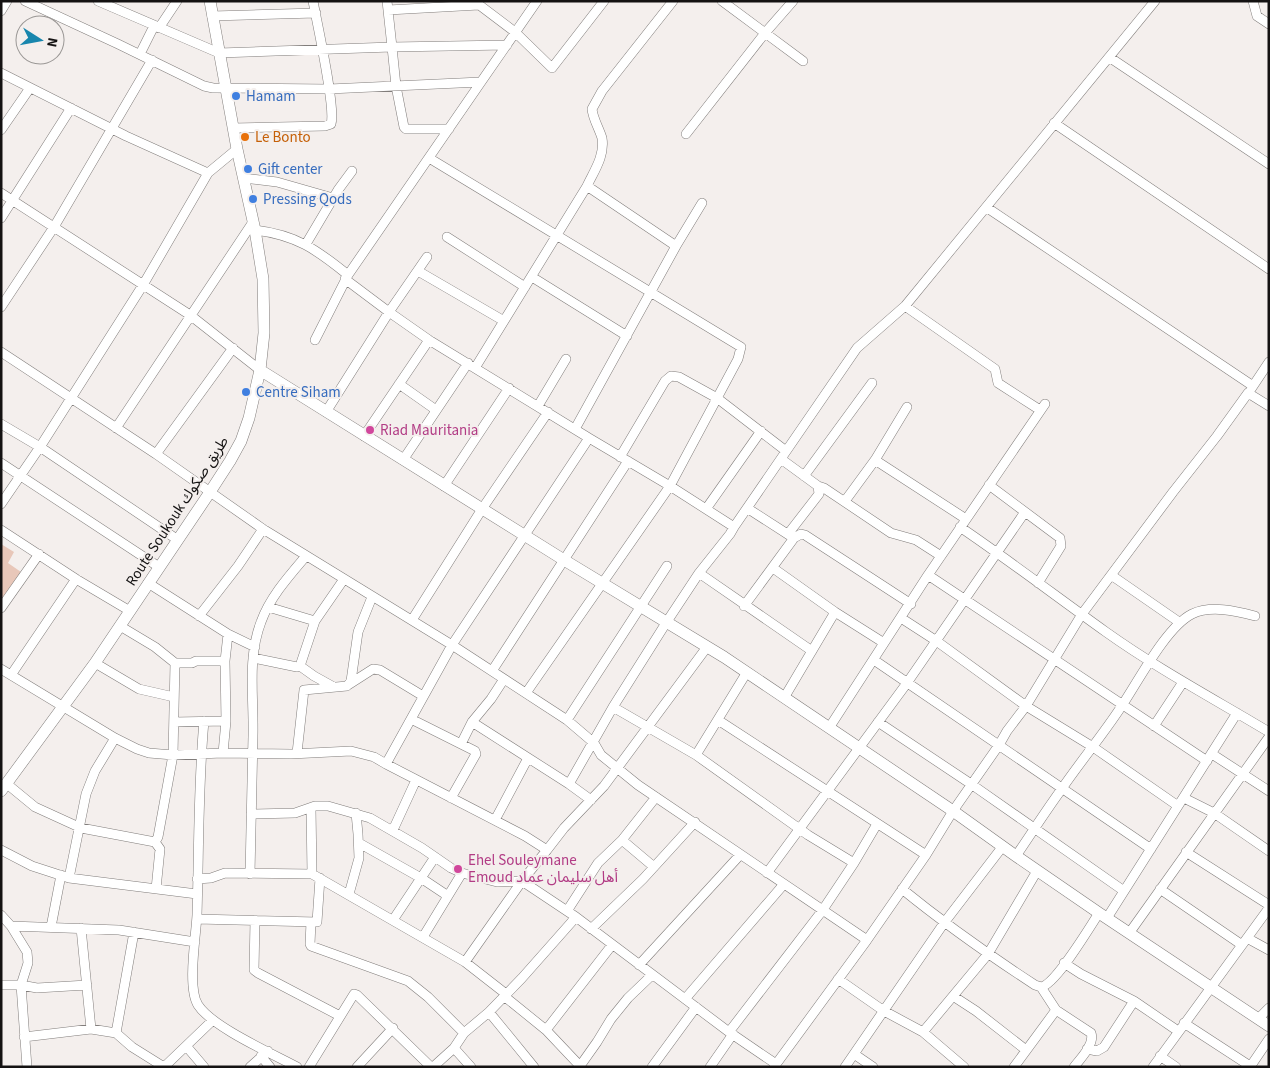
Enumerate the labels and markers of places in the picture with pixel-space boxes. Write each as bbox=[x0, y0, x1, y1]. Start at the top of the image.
place label: Hamam bbox=[246, 86, 296, 107]
marker: Hamam bbox=[230, 90, 242, 102]
place label: Le Bonto bbox=[255, 127, 311, 148]
marker: Le Bonto bbox=[239, 131, 251, 143]
place label: Gift center bbox=[258, 159, 323, 180]
marker: Gift center bbox=[242, 163, 254, 175]
place label: Pressing Qods bbox=[263, 189, 352, 210]
marker: Pressing Qods bbox=[247, 193, 259, 205]
place label: Centre Siham bbox=[256, 382, 341, 403]
marker: Centre Siham bbox=[240, 386, 252, 398]
place label: Riad Mauritania bbox=[380, 420, 478, 441]
marker: Riad Mauritania bbox=[364, 424, 376, 436]
place label: Ehel Souleymane Emoud أهل سليمان عماد bbox=[468, 850, 618, 888]
marker: Ehel Souleymane Emoud أهل سليمان عماد bbox=[452, 863, 464, 875]

